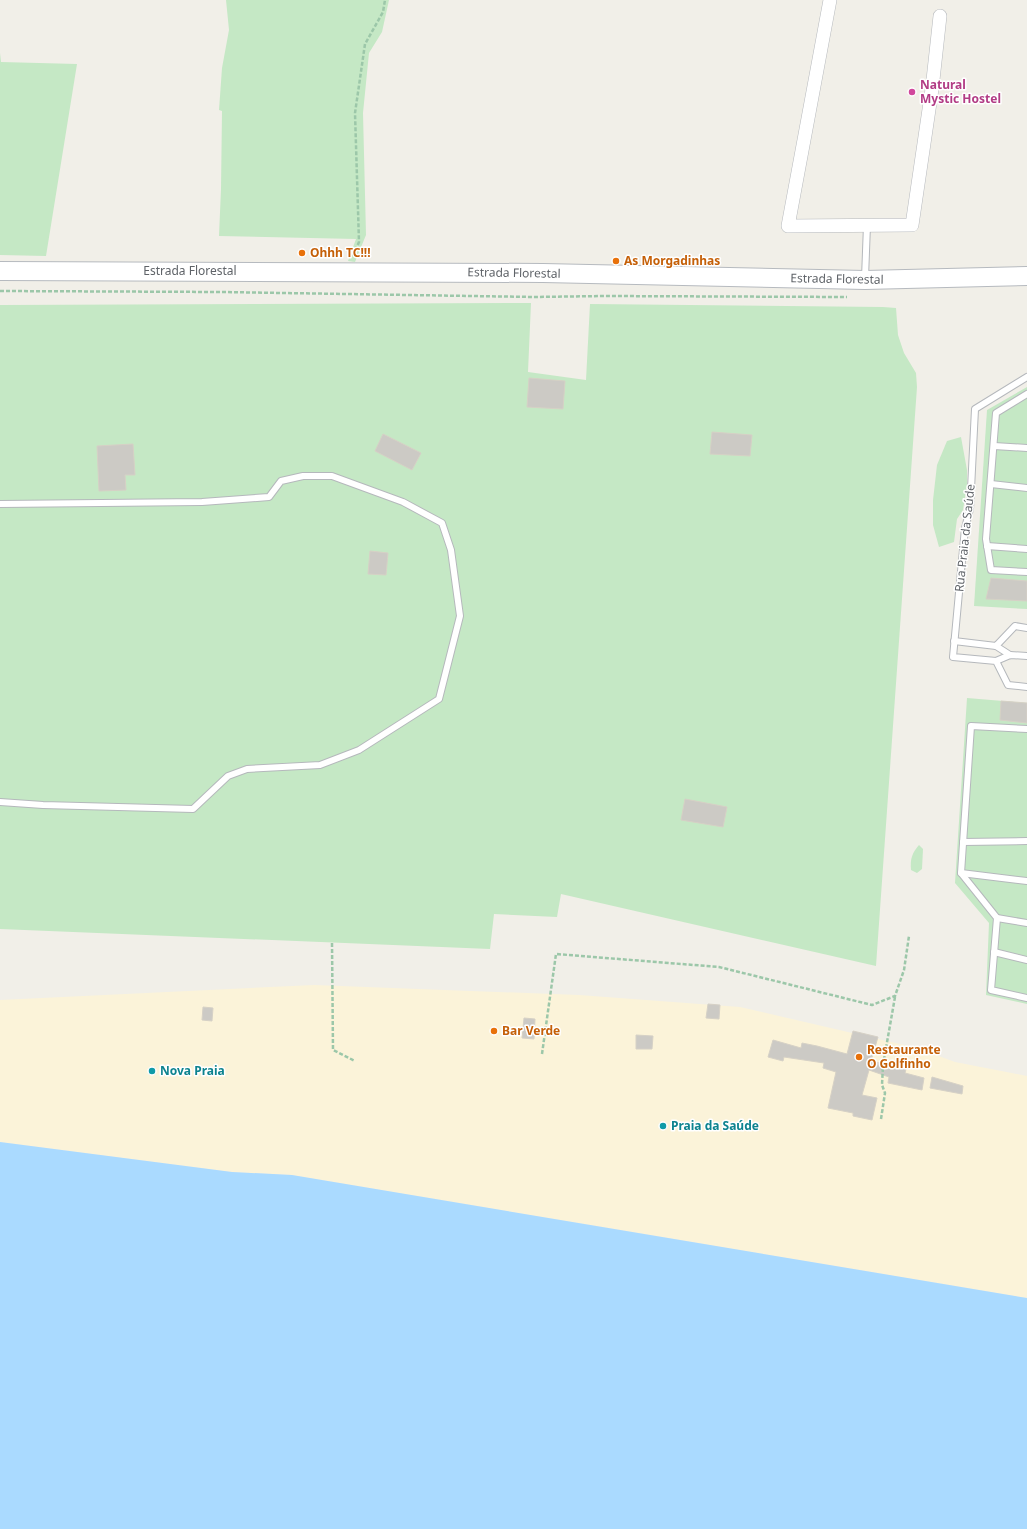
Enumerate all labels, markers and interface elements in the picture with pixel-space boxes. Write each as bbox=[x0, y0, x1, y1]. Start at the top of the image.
place label: Natural Mystic Hostel bbox=[920, 76, 1001, 107]
marker: Natural Mystic Hostel bbox=[907, 87, 917, 97]
place label: Ohhh TC!!! bbox=[310, 244, 371, 261]
marker: Ohhh TC!!! bbox=[297, 248, 307, 258]
place label: As Morgadinhas bbox=[624, 252, 720, 269]
marker: As Morgadinhas bbox=[611, 256, 621, 266]
street label: Estrada Florestal bbox=[143, 262, 237, 279]
street label: Estrada Florestal bbox=[467, 263, 561, 282]
street label: Estrada Florestal bbox=[790, 269, 884, 288]
street label: Rua Praia da Saúde bbox=[950, 483, 979, 593]
place label: Bar Verde bbox=[502, 1022, 560, 1039]
marker: Bar Verde bbox=[489, 1026, 499, 1036]
place label: Restaurante O Golfinho bbox=[867, 1041, 941, 1072]
marker: Restaurante O Golfinho bbox=[854, 1052, 864, 1062]
place label: Nova Praia bbox=[160, 1062, 225, 1079]
marker: Nova Praia bbox=[147, 1066, 157, 1076]
place label: Praia da Saúde bbox=[671, 1117, 759, 1134]
marker: Praia da Saúde bbox=[658, 1121, 668, 1131]

